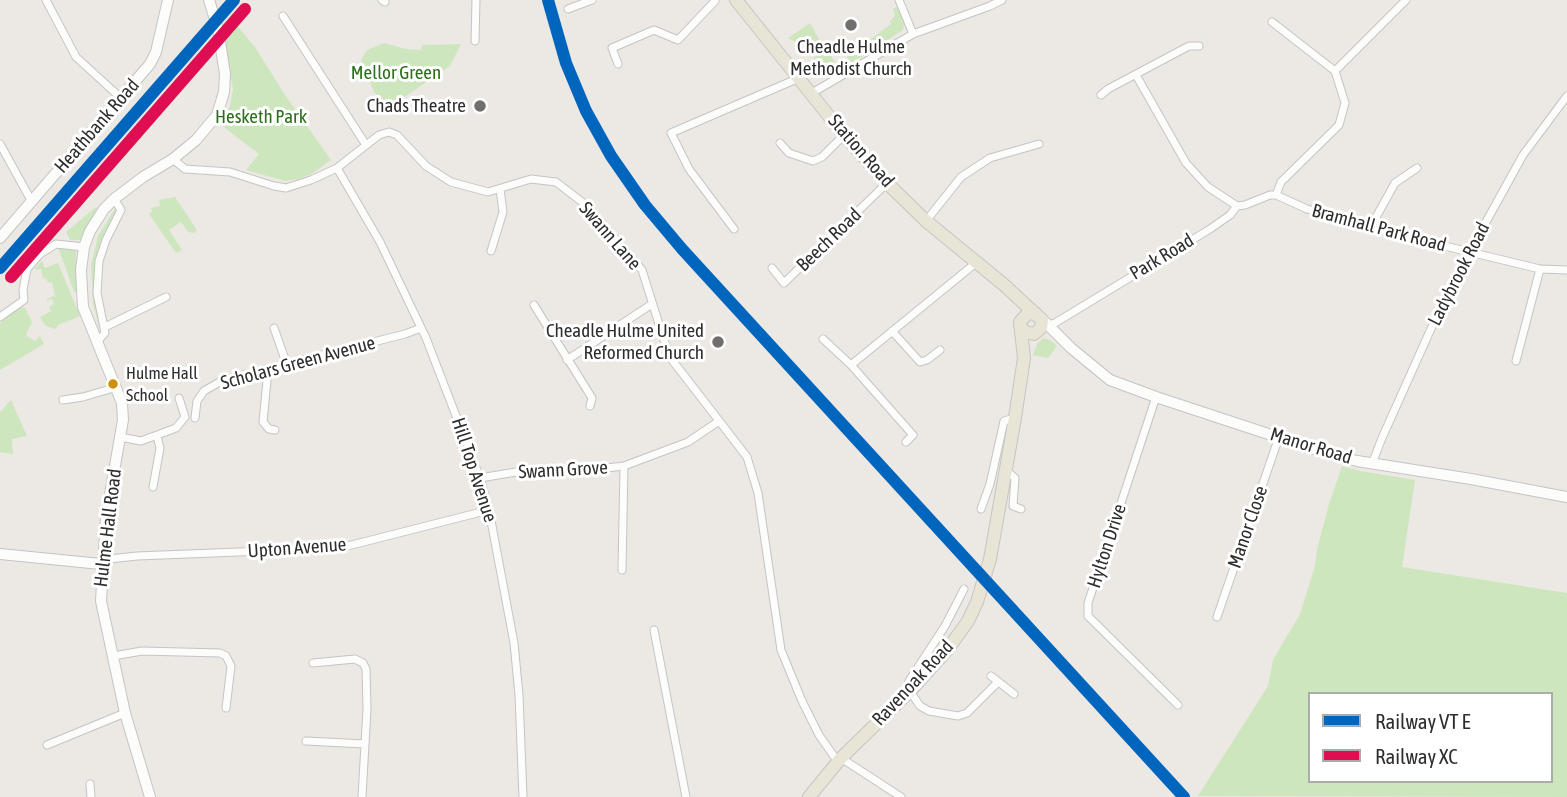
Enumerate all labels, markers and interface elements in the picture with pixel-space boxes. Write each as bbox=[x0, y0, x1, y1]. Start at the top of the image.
marker: Cheadle Hulme Methodist Church bbox=[843, 17, 859, 33]
place label: Cheadle Hulme Methodist Church bbox=[790, 36, 912, 80]
park label: Mellor Green bbox=[351, 62, 441, 84]
street label: Heathbank Road bbox=[50, 74, 144, 178]
place label: Chads Theatre bbox=[367, 95, 466, 117]
marker: Chads Theatre bbox=[472, 98, 488, 114]
park label: Hesketh Park bbox=[215, 106, 307, 128]
street label: Station Road bbox=[823, 110, 899, 192]
street label: Swann Lane bbox=[574, 197, 646, 275]
street label: Bramhall Park Road bbox=[1309, 199, 1449, 257]
street label: Beech Road bbox=[792, 204, 866, 276]
street label: Ladybrook Road bbox=[1423, 219, 1495, 329]
street label: Park Road bbox=[1126, 229, 1198, 285]
place label: Cheadle Hulme United Reformed Church bbox=[546, 320, 704, 364]
street label: Scholars Green Avenue bbox=[218, 331, 378, 395]
marker: Cheadle Hulme United Reformed Church bbox=[710, 334, 726, 350]
place label: Hulme Hall School bbox=[126, 364, 198, 404]
marker: Hulme Hall School bbox=[106, 377, 120, 391]
street label: Hill Top Avenue bbox=[446, 415, 502, 525]
street label: Manor Road bbox=[1267, 423, 1355, 469]
street label: Swann Grove bbox=[518, 456, 608, 484]
street label: Hulme Hall Road bbox=[89, 468, 127, 588]
street label: Manor Close bbox=[1223, 483, 1273, 571]
street label: Hylton Drive bbox=[1083, 501, 1131, 591]
street label: Upton Avenue bbox=[247, 533, 347, 563]
street label: Ravenoak Road bbox=[868, 635, 958, 731]
legend bbox=[1308, 692, 1553, 783]
text: Railway VT E bbox=[1375, 709, 1470, 733]
text: Railway XC bbox=[1375, 744, 1458, 768]

